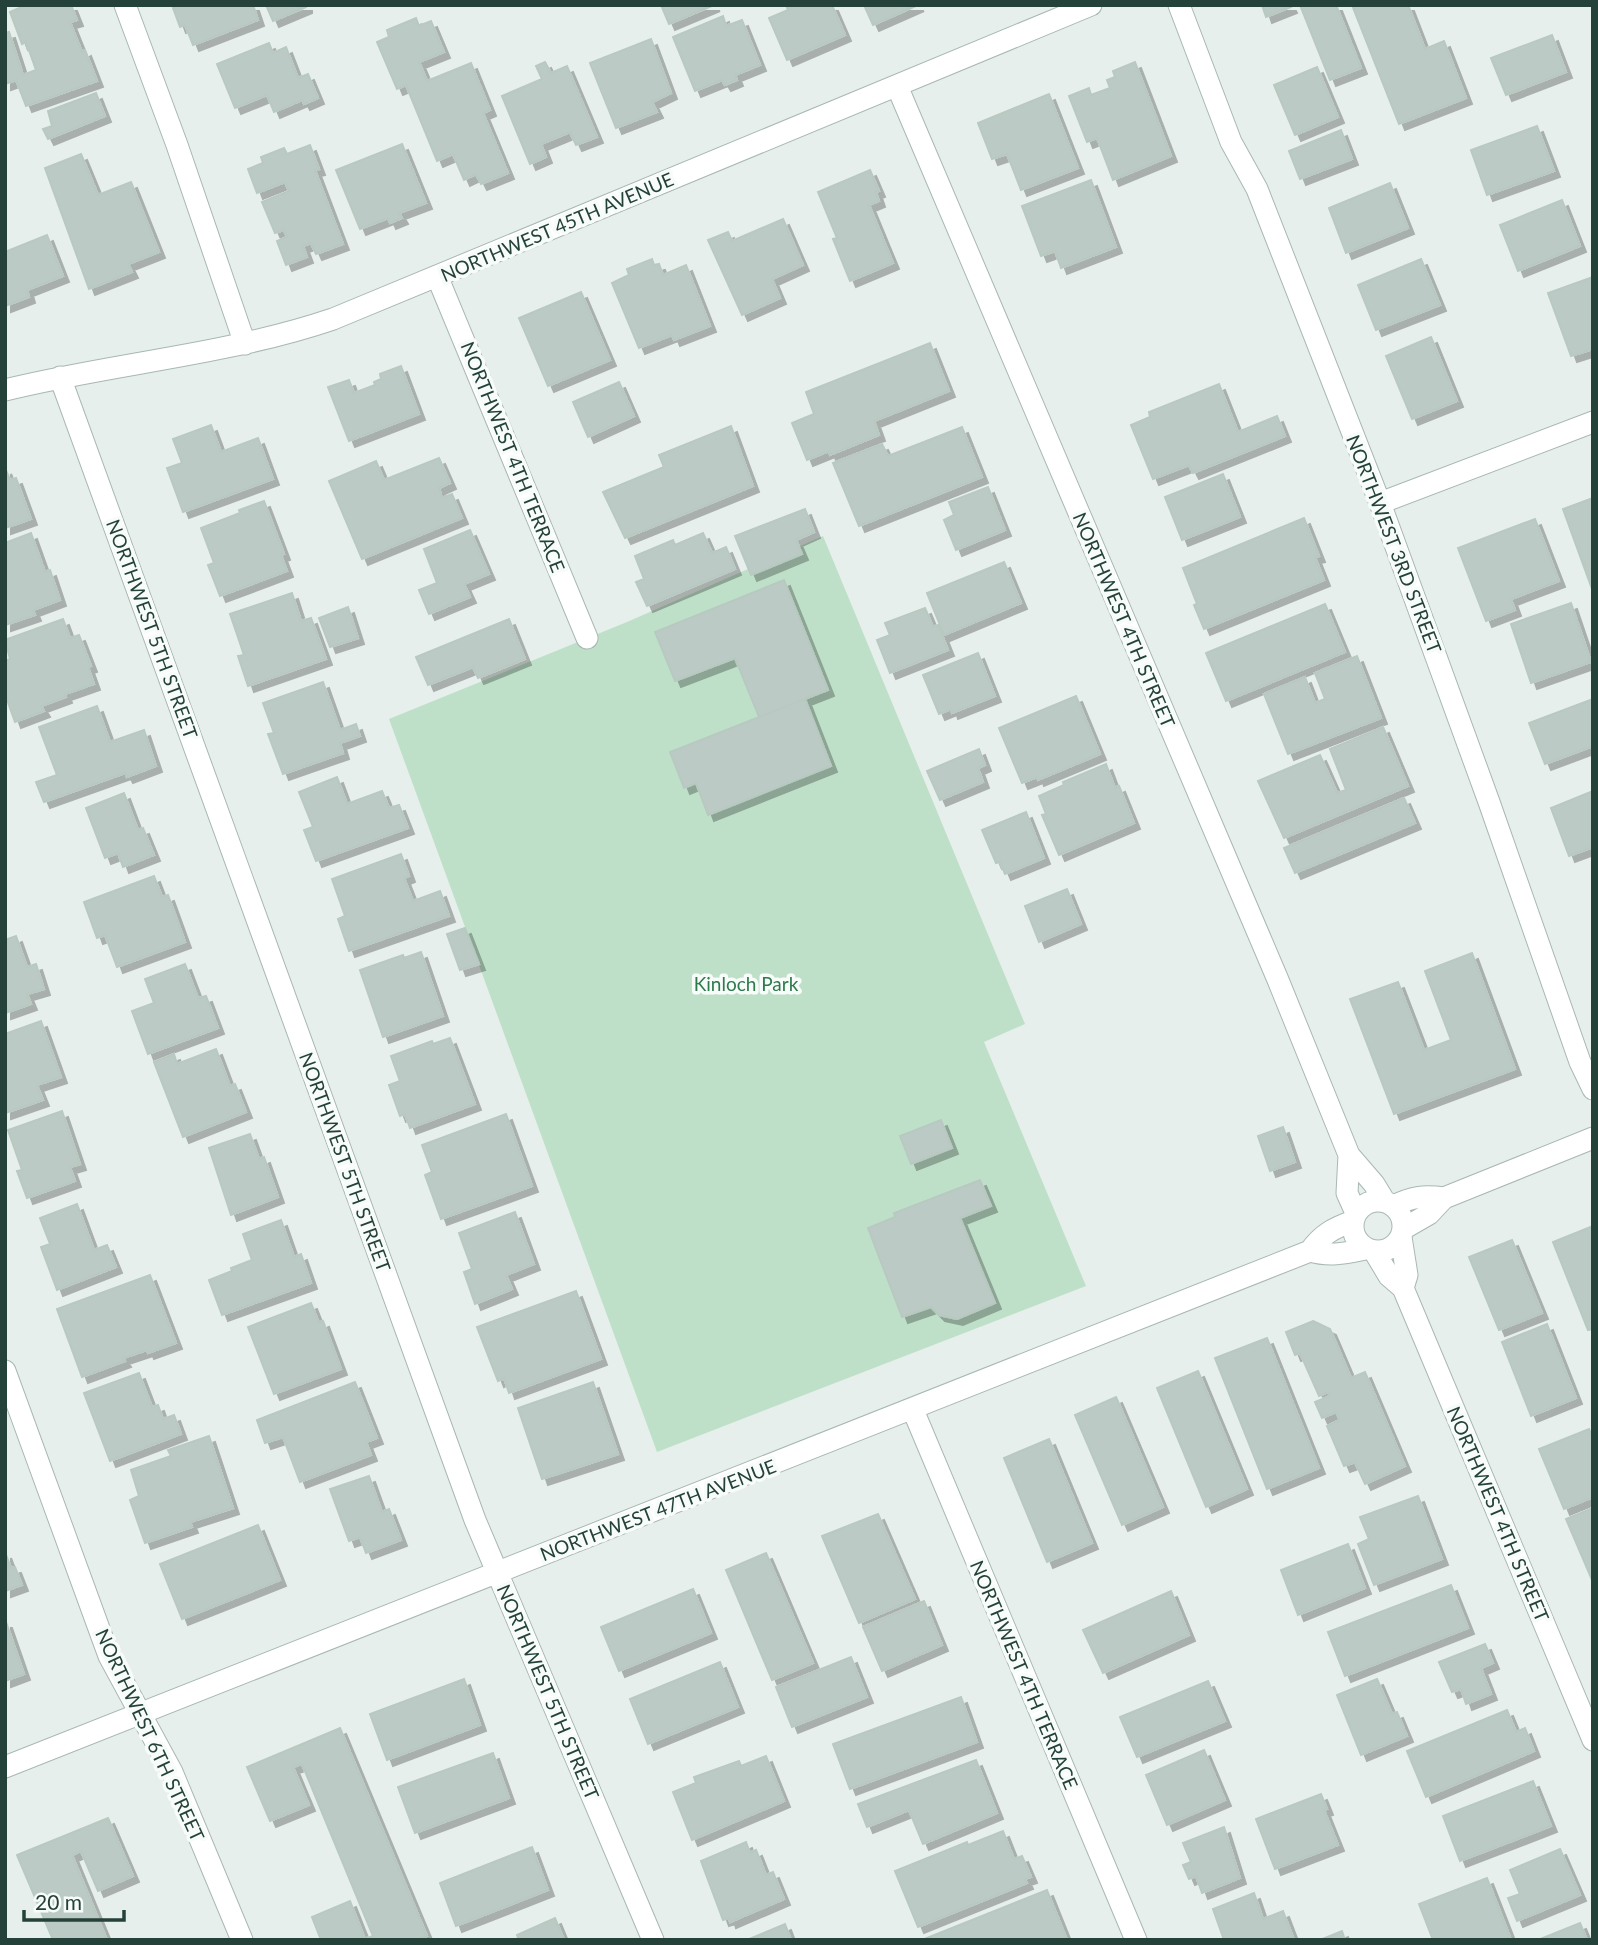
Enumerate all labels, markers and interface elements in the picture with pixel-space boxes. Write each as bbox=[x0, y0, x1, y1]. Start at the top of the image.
street label: NORTHWEST 45TH AVENUE bbox=[437, 167, 677, 286]
street label: NORTHWEST 4TH TERRACE bbox=[457, 338, 570, 575]
street label: NORTHWEST 3RD STREET bbox=[1342, 431, 1447, 656]
street label: NORTHWEST 4TH STREET bbox=[1069, 509, 1180, 731]
street label: NORTHWEST 5TH STREET bbox=[102, 516, 203, 742]
park label: Kinloch Park bbox=[694, 972, 799, 995]
street label: NORTHWEST 5TH STREET bbox=[295, 1049, 396, 1275]
street label: NORTHWEST 4TH STREET bbox=[1443, 1403, 1554, 1625]
street label: NORTHWEST 47TH AVENUE bbox=[537, 1454, 779, 1565]
street label: NORTHWEST 4TH TERRACE bbox=[966, 1557, 1083, 1793]
street label: NORTHWEST 5TH STREET bbox=[493, 1581, 604, 1803]
street label: NORTHWEST 6TH STREET bbox=[91, 1625, 210, 1845]
scale bar bbox=[24, 1878, 124, 1922]
text: 20 m bbox=[35, 1889, 82, 1914]

